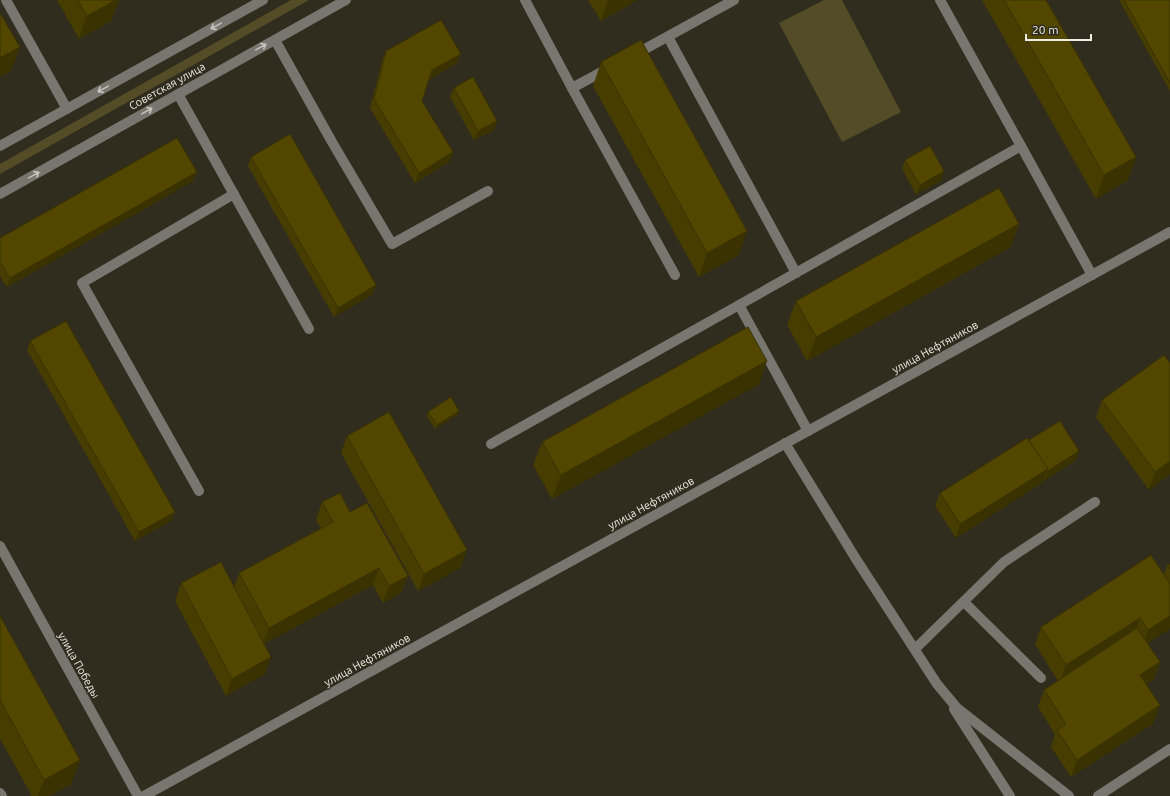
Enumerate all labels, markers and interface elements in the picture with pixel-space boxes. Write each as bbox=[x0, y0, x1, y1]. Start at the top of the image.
scale bar bbox=[1026, 16, 1091, 42]
one-way arrow bbox=[210, 22, 222, 30]
text: 20 m bbox=[1032, 23, 1059, 36]
one-way arrow bbox=[255, 43, 267, 51]
street label: Советская улица bbox=[127, 60, 207, 112]
one-way arrow bbox=[97, 85, 109, 93]
one-way arrow bbox=[141, 107, 153, 115]
one-way arrow bbox=[28, 170, 40, 178]
street label: улица Нефтяников bbox=[890, 318, 980, 376]
street label: улица Нефтяников bbox=[606, 474, 696, 532]
street label: улица Победы bbox=[56, 630, 102, 700]
street label: улица Нефтяников bbox=[322, 631, 412, 689]

